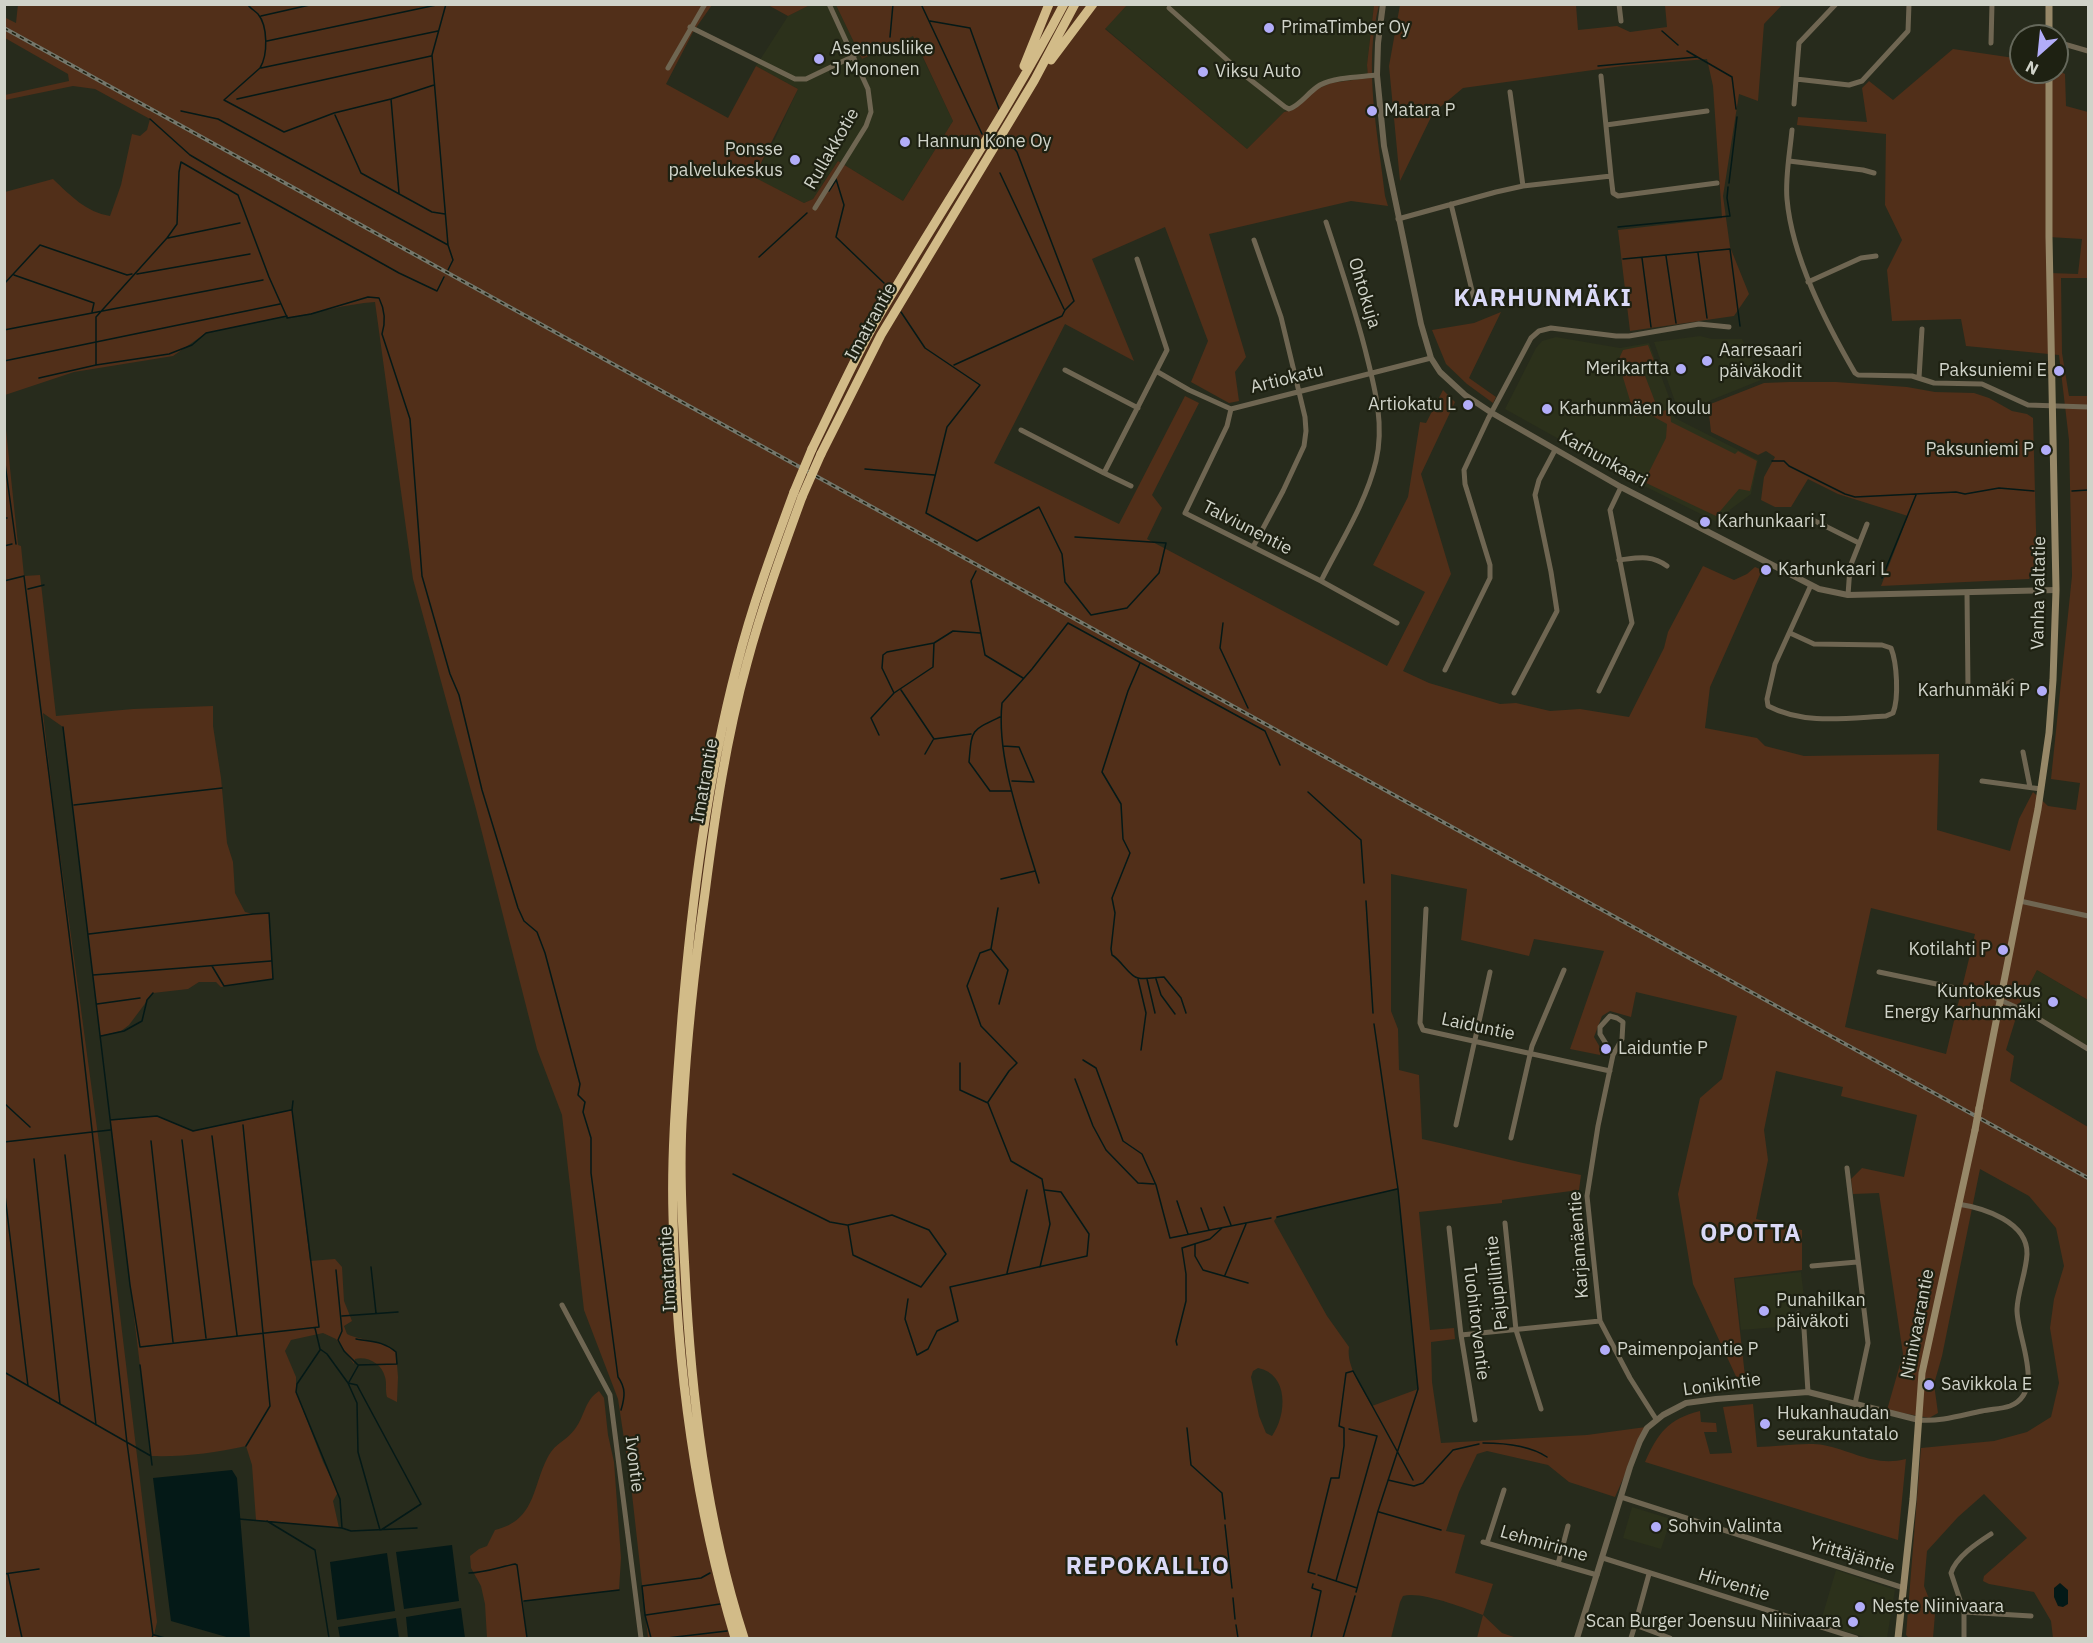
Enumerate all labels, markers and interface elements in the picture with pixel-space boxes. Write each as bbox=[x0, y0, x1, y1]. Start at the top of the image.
place label: PrimaTimber Oy bbox=[1281, 17, 1410, 39]
marker: PrimaTimber Oy bbox=[1262, 21, 1276, 35]
north arrow bbox=[2009, 24, 2069, 84]
place label: Asennusliike J Mononen bbox=[831, 38, 934, 80]
marker: Asennusliike J Mononen bbox=[812, 52, 826, 66]
text: N bbox=[2022, 57, 2041, 80]
place label: Viksu Auto bbox=[1215, 61, 1301, 83]
marker: Viksu Auto bbox=[1196, 65, 1210, 79]
place label: Matara P bbox=[1384, 100, 1455, 122]
street label: Rullakkotie bbox=[800, 104, 864, 194]
marker: Matara P bbox=[1365, 104, 1379, 118]
place label: Hannun Kone Oy bbox=[917, 131, 1052, 153]
marker: Hannun Kone Oy bbox=[898, 135, 912, 149]
place label: Ponsse palvelukeskus bbox=[668, 139, 783, 182]
marker: Ponsse palvelukeskus bbox=[788, 153, 802, 167]
street label: Ohtokuja bbox=[1343, 255, 1385, 331]
street label: Imatrantie bbox=[841, 279, 901, 365]
district label: KARHUNMÄKI bbox=[1454, 285, 1632, 313]
place label: Aarresaari päiväkodit bbox=[1719, 340, 1802, 382]
marker: Aarresaari päiväkodit bbox=[1700, 354, 1714, 368]
place label: Merikartta bbox=[1586, 358, 1669, 380]
street label: Artiokatu bbox=[1248, 359, 1326, 399]
place label: Paksuniemi E bbox=[1939, 360, 2047, 382]
marker: Merikartta bbox=[1674, 362, 1688, 376]
marker: Paksuniemi E bbox=[2052, 364, 2066, 378]
place label: Artiokatu L bbox=[1368, 394, 1456, 416]
marker: Artiokatu L bbox=[1461, 398, 1475, 412]
place label: Karhunmäen koulu bbox=[1559, 398, 1711, 420]
marker: Karhunmäen koulu bbox=[1540, 402, 1554, 416]
street label: Karhunkaari bbox=[1555, 426, 1651, 492]
place label: Paksuniemi P bbox=[1925, 439, 2034, 461]
marker: Paksuniemi P bbox=[2039, 443, 2053, 457]
street label: Talviunentie bbox=[1198, 496, 1296, 560]
place label: Karhunkaari I bbox=[1717, 511, 1826, 533]
marker: Karhunkaari I bbox=[1698, 515, 1712, 529]
street label: Vanha valtatie bbox=[2027, 536, 2051, 650]
place label: Karhunkaari L bbox=[1778, 559, 1889, 581]
marker: Karhunkaari L bbox=[1759, 563, 1773, 577]
place label: Karhunmäki P bbox=[1918, 680, 2030, 702]
marker: Karhunmäki P bbox=[2035, 684, 2049, 698]
street label: Imatrantie bbox=[687, 737, 723, 825]
place label: Kotilahti P bbox=[1908, 939, 1991, 961]
marker: Kotilahti P bbox=[1996, 943, 2010, 957]
place label: Kuntokeskus Energy Karhunmäki bbox=[1884, 981, 2041, 1024]
marker: Kuntokeskus Energy Karhunmäki bbox=[2046, 995, 2060, 1009]
street label: Laiduntie bbox=[1439, 1009, 1517, 1045]
place label: Laiduntie P bbox=[1618, 1038, 1708, 1060]
marker: Laiduntie P bbox=[1599, 1042, 1613, 1056]
street label: Karjamäentie bbox=[1564, 1191, 1594, 1299]
district label: OPOTTA bbox=[1700, 1220, 1802, 1248]
street label: Imatrantie bbox=[655, 1226, 681, 1312]
street label: Pajupillintie bbox=[1481, 1235, 1513, 1331]
street label: Tuohitorventie bbox=[1458, 1263, 1494, 1381]
street label: Niinivaarantie bbox=[1897, 1267, 1939, 1381]
place label: Punahilkan päiväkoti bbox=[1776, 1290, 1866, 1332]
marker: Punahilkan päiväkoti bbox=[1757, 1304, 1771, 1318]
place label: Paimenpojantie P bbox=[1617, 1339, 1758, 1361]
marker: Paimenpojantie P bbox=[1598, 1343, 1612, 1357]
street label: Lonikintie bbox=[1682, 1369, 1762, 1401]
place label: Savikkola E bbox=[1941, 1374, 2032, 1396]
marker: Savikkola E bbox=[1922, 1378, 1936, 1392]
place label: Hukanhaudan seurakuntatalo bbox=[1777, 1403, 1899, 1446]
marker: Hukanhaudan seurakuntatalo bbox=[1758, 1417, 1772, 1431]
street label: Ivontie bbox=[620, 1434, 648, 1494]
place label: Sohvin Valinta bbox=[1668, 1516, 1782, 1538]
marker: Sohvin Valinta bbox=[1649, 1520, 1663, 1534]
street label: Lehmirinne bbox=[1497, 1521, 1591, 1567]
street label: Yrittäjäntie bbox=[1807, 1533, 1897, 1579]
district label: REPOKALLIO bbox=[1066, 1553, 1230, 1581]
street label: Hirventie bbox=[1696, 1564, 1772, 1606]
place label: Neste Niinivaara bbox=[1872, 1596, 2004, 1618]
marker: Neste Niinivaara bbox=[1853, 1600, 1867, 1614]
place label: Scan Burger Joensuu Niinivaara bbox=[1586, 1611, 1841, 1633]
marker: Scan Burger Joensuu Niinivaara bbox=[1846, 1615, 1860, 1629]

